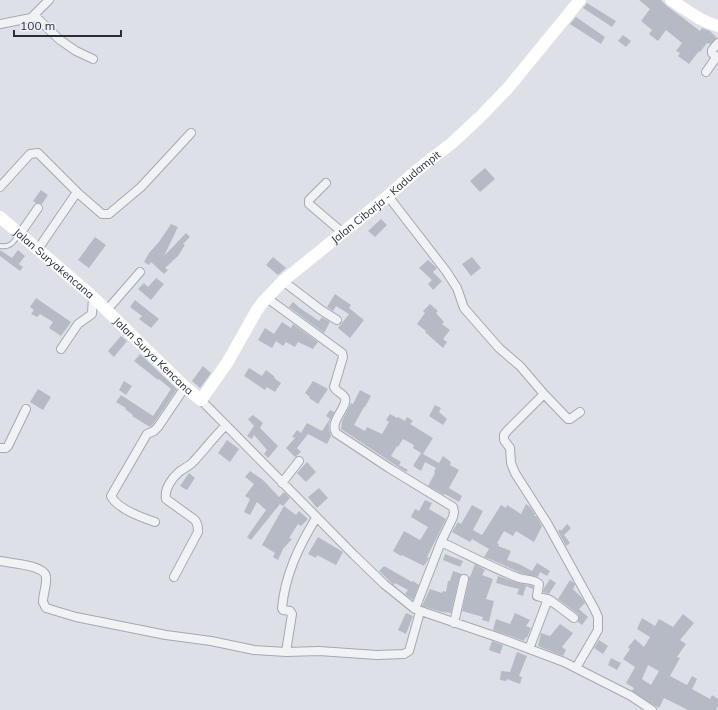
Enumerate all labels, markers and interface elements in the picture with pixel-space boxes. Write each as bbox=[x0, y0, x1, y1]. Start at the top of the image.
scale bar bbox=[14, 12, 121, 38]
text: 100 m bbox=[20, 18, 55, 33]
street label: Jalan Cibarja - Kadudampit bbox=[328, 147, 444, 246]
street label: Jalan Suryakencana bbox=[11, 225, 97, 302]
street label: Jalan Surya Kencana bbox=[111, 314, 196, 398]

